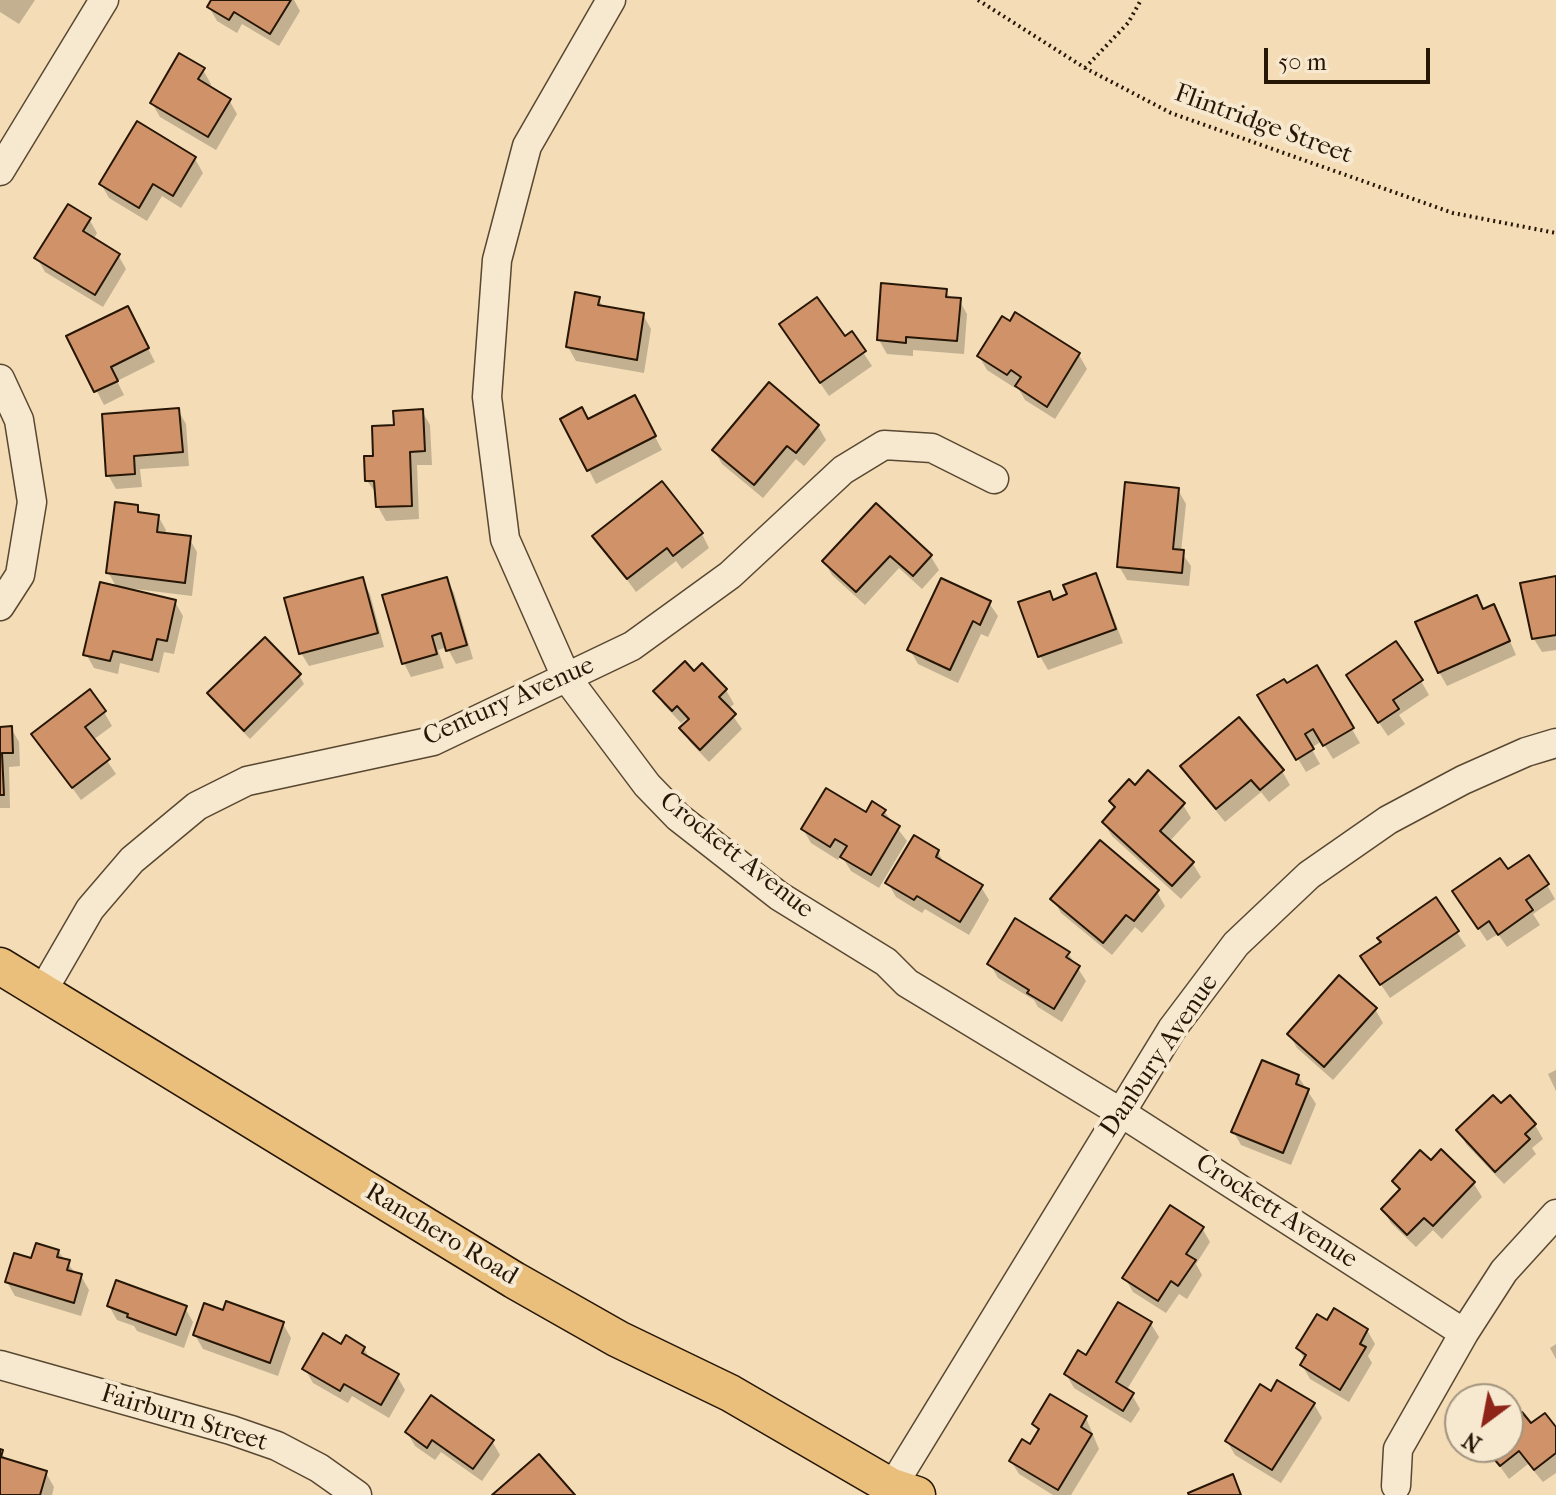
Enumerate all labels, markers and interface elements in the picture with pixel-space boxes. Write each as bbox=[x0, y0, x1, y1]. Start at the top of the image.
scale bar bbox=[1268, 32, 1434, 82]
text: 50 m bbox=[1278, 48, 1327, 76]
street label: Flintridge Street bbox=[1170, 78, 1356, 172]
street label: Century Avenue bbox=[419, 650, 599, 754]
street label: Crockett Avenue bbox=[653, 786, 819, 926]
street label: Danbury Avenue bbox=[1094, 969, 1226, 1143]
street label: Crockett Avenue bbox=[1189, 1148, 1363, 1276]
street label: Ranchero Road bbox=[359, 1177, 523, 1293]
street label: Fairburn Street bbox=[97, 1379, 271, 1459]
north arrow bbox=[1444, 1383, 1524, 1463]
text: N bbox=[1458, 1426, 1486, 1457]

